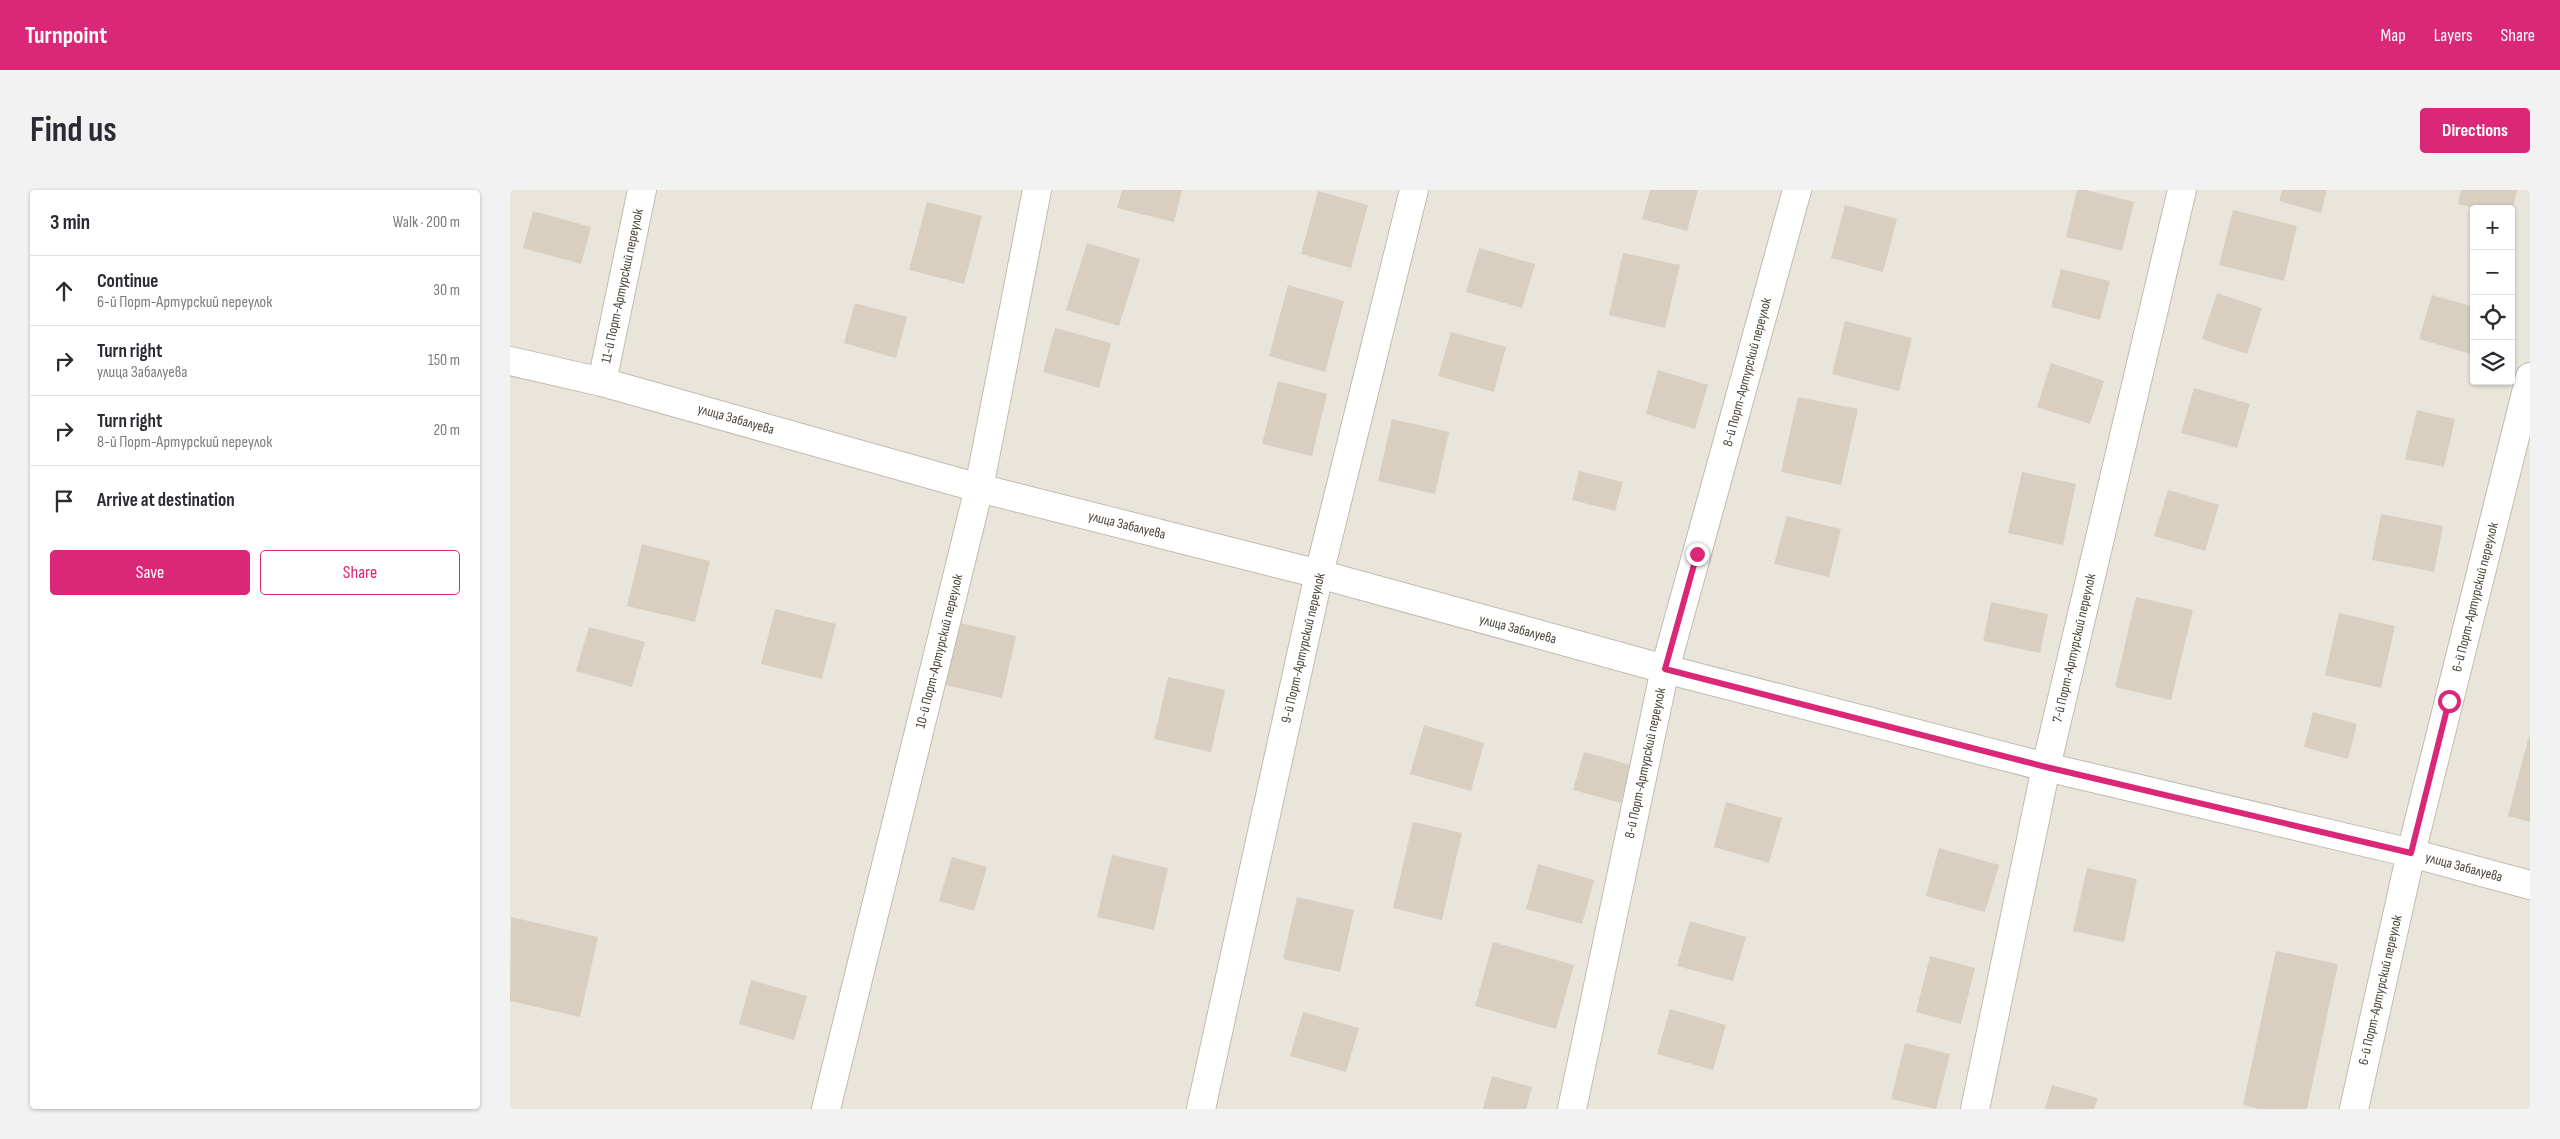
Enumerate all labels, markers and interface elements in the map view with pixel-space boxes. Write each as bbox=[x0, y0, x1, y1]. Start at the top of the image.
text: Turnpoint bbox=[25, 21, 107, 50]
text: Map bbox=[2381, 25, 2406, 46]
text: Layers bbox=[2434, 25, 2473, 46]
text: Share bbox=[2501, 25, 2535, 46]
button: Directions bbox=[2420, 108, 2530, 153]
text: Find us bbox=[30, 109, 117, 152]
map controls bbox=[2470, 205, 2515, 385]
button: + bbox=[2470, 205, 2515, 250]
street label: 11-й Порт-Артурский переулок bbox=[597, 207, 647, 365]
text: 3 min bbox=[50, 210, 90, 235]
text: Walk · 200 m bbox=[393, 213, 460, 232]
button: − bbox=[2470, 250, 2515, 295]
text: Continue bbox=[97, 270, 158, 293]
icon: ahead bbox=[50, 277, 78, 305]
text: 30 m bbox=[433, 281, 460, 300]
text: 6-й Порт-Артурский переулок bbox=[97, 293, 272, 312]
street label: 8-й Порт-Артурский переулок bbox=[1719, 295, 1775, 448]
button: locate bbox=[2470, 295, 2515, 340]
text: Turn right bbox=[97, 340, 162, 363]
button: layers bbox=[2470, 340, 2515, 385]
icon: right bbox=[50, 347, 78, 375]
text: 150 m bbox=[428, 351, 460, 370]
text: улица Забалуева bbox=[97, 363, 187, 382]
street label: улица Забалуева bbox=[696, 400, 776, 438]
text: Turn right bbox=[97, 410, 162, 433]
icon: right bbox=[50, 417, 78, 445]
text: 20 m bbox=[433, 421, 460, 440]
text: 8-й Порт-Артурский переулок bbox=[97, 433, 272, 452]
icon: arrive bbox=[50, 487, 78, 515]
text: Arrive at destination bbox=[97, 489, 235, 512]
street label: улица Забалуева bbox=[1087, 507, 1167, 543]
street label: 6-й Порт-Артурский переулок bbox=[2448, 520, 2502, 673]
route end bbox=[1686, 543, 1709, 566]
button: Save bbox=[50, 550, 250, 595]
button: Share bbox=[260, 550, 460, 595]
street label: 10-й Порт-Артурский переулок bbox=[912, 571, 967, 730]
street label: 9-й Порт-Артурский переулок bbox=[1277, 571, 1329, 725]
street label: 7-й Порт-Артурский переулок bbox=[2049, 571, 2100, 724]
street label: улица Забалуева bbox=[1478, 611, 1558, 647]
street label: 8-й Порт-Артурский переулок bbox=[1621, 686, 1669, 840]
route start bbox=[2438, 690, 2461, 713]
street label: улица Забалуева bbox=[2424, 849, 2504, 885]
street label: 6-й Порт-Артурский переулок bbox=[2354, 913, 2406, 1067]

